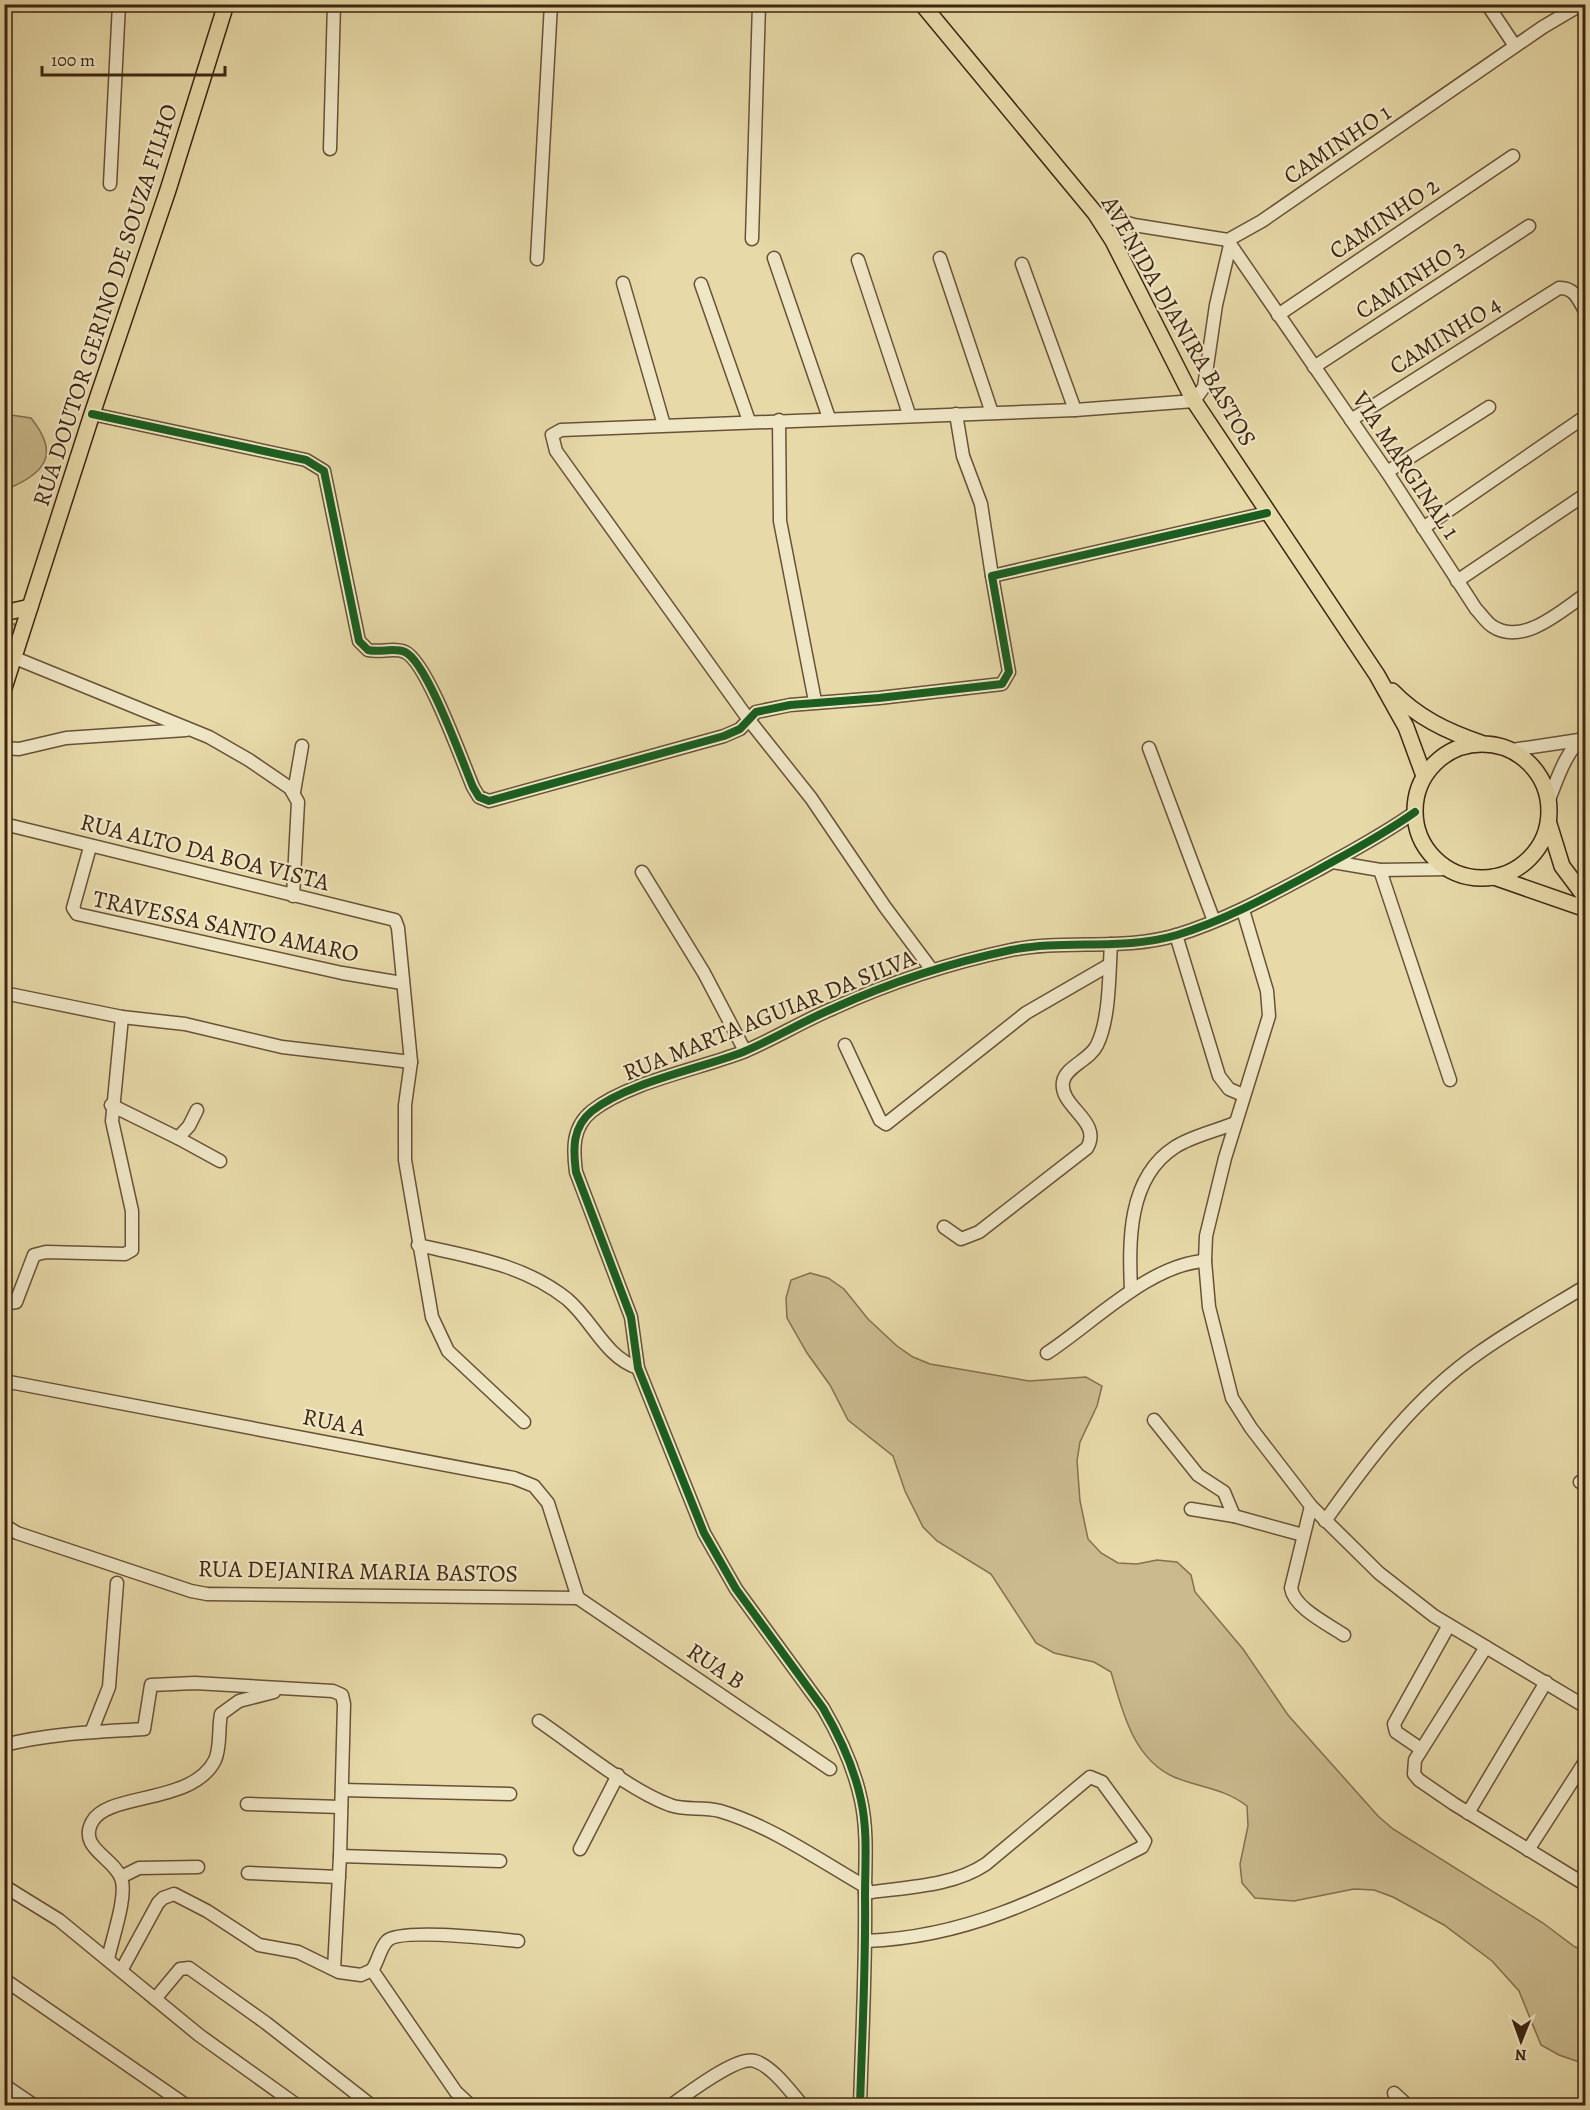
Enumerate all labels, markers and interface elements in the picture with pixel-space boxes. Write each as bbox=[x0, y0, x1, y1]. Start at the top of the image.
scale bar bbox=[42, 39, 225, 77]
text: 100 m bbox=[51, 48, 95, 72]
street label: CAMINHO 1 bbox=[1277, 96, 1397, 192]
street label: RUA DOUTOR GERINO DE SOUZA FILHO bbox=[25, 100, 185, 510]
street label: CAMINHO 2 bbox=[1323, 169, 1445, 267]
street label: AVENIDA DJANIRA BASTOS bbox=[1094, 189, 1264, 452]
street label: CAMINHO 3 bbox=[1349, 232, 1471, 326]
street label: CAMINHO 4 bbox=[1383, 288, 1507, 382]
street label: VIA MARGINAL 1 bbox=[1344, 384, 1467, 545]
street label: RUA ALTO DA BOA VISTA bbox=[77, 806, 334, 899]
street label: TRAVESSA SANTO AMARO bbox=[90, 882, 362, 970]
street label: RUA MARTA AGUIAR DA SILVA bbox=[618, 941, 921, 1088]
street label: RUA A bbox=[300, 1400, 369, 1444]
street label: RUA DEJANIRA MARIA BASTOS bbox=[197, 1552, 519, 1590]
street label: RUA B bbox=[681, 1635, 751, 1697]
north arrow bbox=[1491, 2011, 1551, 2071]
text: N bbox=[1514, 2044, 1527, 2066]

